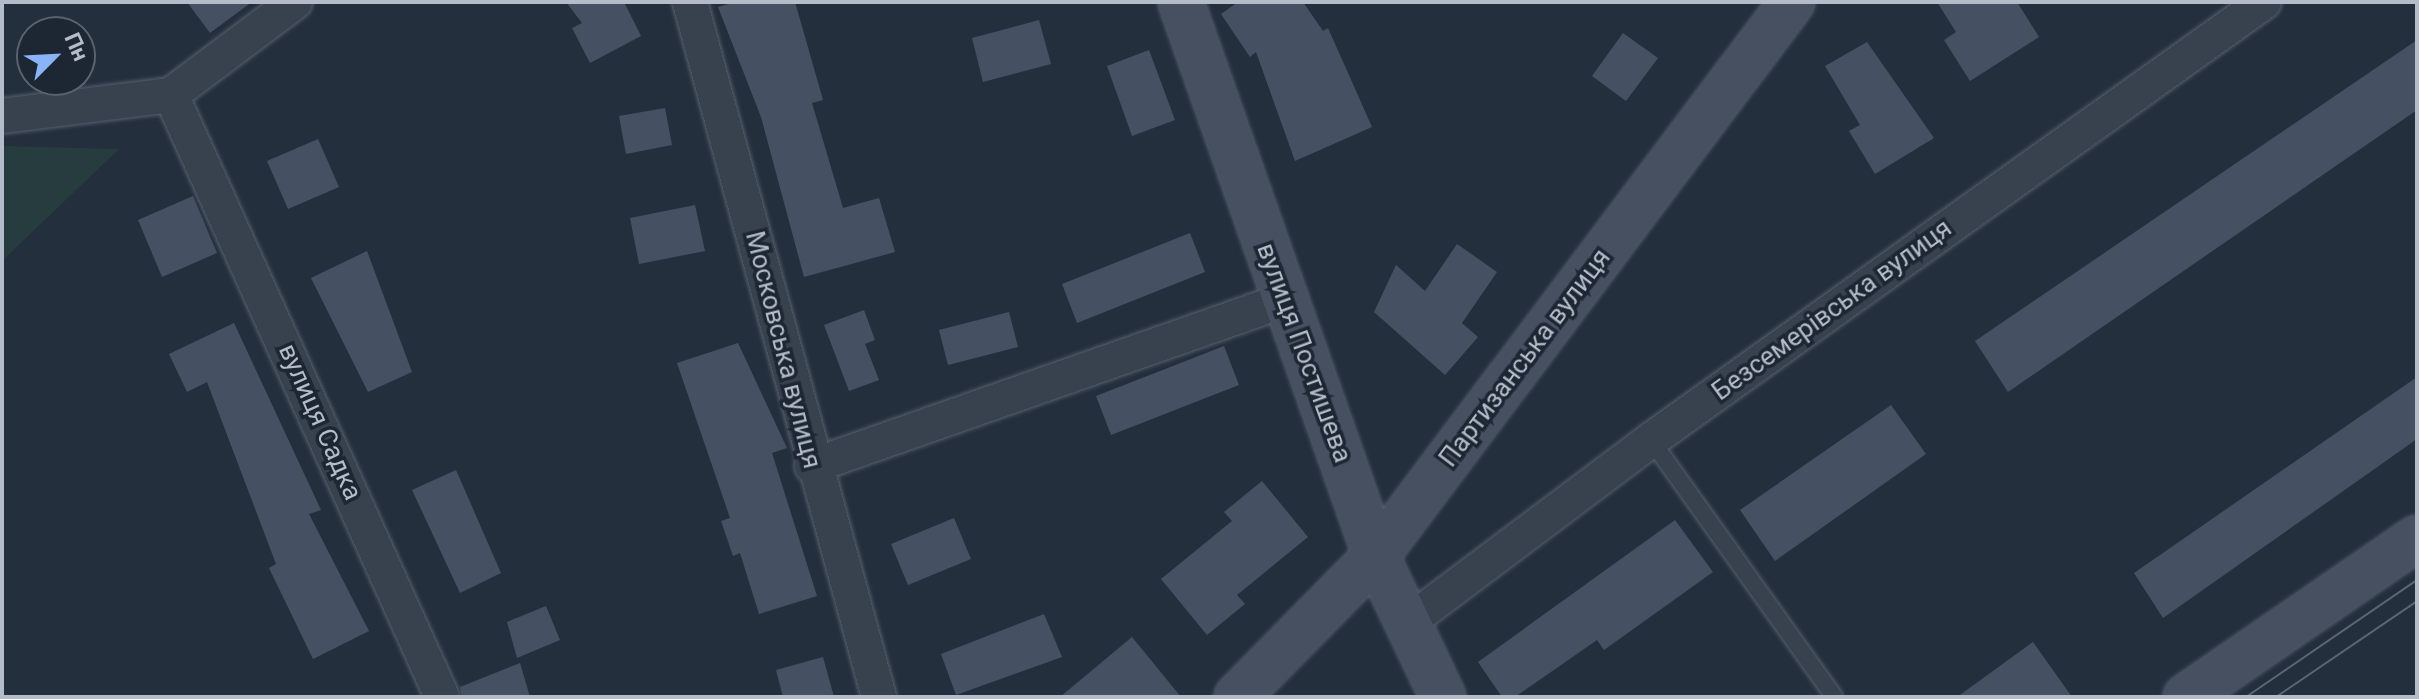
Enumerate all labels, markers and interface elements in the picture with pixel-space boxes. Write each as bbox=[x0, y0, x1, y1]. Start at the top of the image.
north arrow bbox=[16, 16, 96, 96]
text: Пн bbox=[59, 29, 94, 65]
street label: Безсемерівська вулиця bbox=[1706, 213, 1958, 407]
street label: Московська вулиця bbox=[738, 228, 828, 472]
street label: вулиця Постишева bbox=[1250, 239, 1358, 467]
street label: Партизанська вулиця bbox=[1433, 243, 1617, 473]
street label: вулиця Садка bbox=[272, 339, 368, 505]

